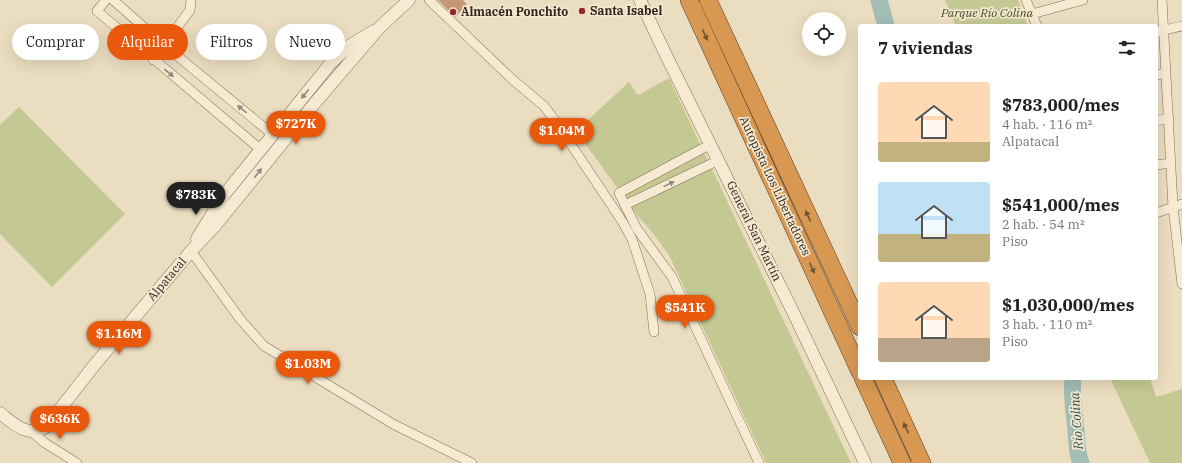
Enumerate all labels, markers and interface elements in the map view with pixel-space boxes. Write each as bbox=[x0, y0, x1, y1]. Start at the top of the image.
place label: Santa Isabel bbox=[590, 3, 662, 18]
place label: Almacén Ponchito bbox=[461, 4, 568, 19]
park label: Parque Río Colina bbox=[940, 5, 1034, 20]
marker: Santa Isabel bbox=[577, 6, 587, 16]
marker: Almacén Ponchito bbox=[448, 7, 458, 17]
map controls bbox=[802, 12, 846, 56]
button: locate bbox=[802, 12, 846, 56]
chip: Comprar bbox=[12, 24, 99, 60]
chip: Alquilar bbox=[107, 24, 188, 60]
chip: Filtros bbox=[196, 24, 267, 60]
chip: Nuevo bbox=[275, 24, 345, 60]
one-way arrow bbox=[702, 30, 708, 41]
text: 7 viviendas bbox=[878, 37, 973, 59]
icon: filters bbox=[1116, 37, 1138, 59]
one-way arrow bbox=[164, 68, 173, 77]
one-way arrow bbox=[301, 88, 310, 99]
text: $783,000/mes bbox=[1002, 94, 1119, 116]
icon: home bbox=[910, 98, 958, 146]
one-way arrow bbox=[237, 105, 248, 114]
pin: $727K bbox=[268, 111, 324, 145]
street label: Autopista Los Libertadores bbox=[737, 114, 814, 258]
text: $727K bbox=[275, 115, 317, 132]
text: 4 hab. · 116 m² bbox=[1002, 116, 1092, 133]
pin: $1.04M bbox=[529, 118, 595, 152]
text: $1.04M bbox=[539, 122, 585, 139]
text: Alpatacal bbox=[1002, 133, 1059, 150]
one-way arrow bbox=[253, 168, 262, 179]
street label: General San Martín bbox=[724, 178, 785, 284]
one-way arrow bbox=[664, 181, 675, 187]
pin: $783K bbox=[168, 182, 224, 216]
text: $783K bbox=[175, 186, 217, 203]
text: $541,000/mes bbox=[1002, 194, 1119, 216]
icon: home bbox=[910, 198, 958, 246]
one-way arrow bbox=[805, 210, 811, 221]
text: 2 hab. · 54 m² bbox=[1002, 216, 1085, 233]
text: Piso bbox=[1002, 233, 1028, 250]
street label: Alpatacal bbox=[144, 253, 190, 304]
one-way arrow bbox=[809, 262, 815, 274]
text: $1,030,000/mes bbox=[1002, 294, 1134, 316]
pin: $541K bbox=[657, 295, 713, 329]
icon: home bbox=[910, 298, 958, 346]
text: $541K bbox=[664, 299, 706, 316]
text: 3 hab. · 110 m² bbox=[1002, 316, 1092, 333]
pin: $1.16M bbox=[86, 321, 152, 355]
text: $1.16M bbox=[96, 325, 142, 342]
text: Piso bbox=[1002, 333, 1028, 350]
pin: $1.03M bbox=[275, 351, 341, 385]
text: $1.03M bbox=[285, 355, 331, 372]
water label: Río Colina bbox=[1066, 392, 1087, 451]
pin: $636K bbox=[32, 406, 88, 440]
text: $636K bbox=[39, 410, 81, 427]
one-way arrow bbox=[903, 422, 909, 433]

